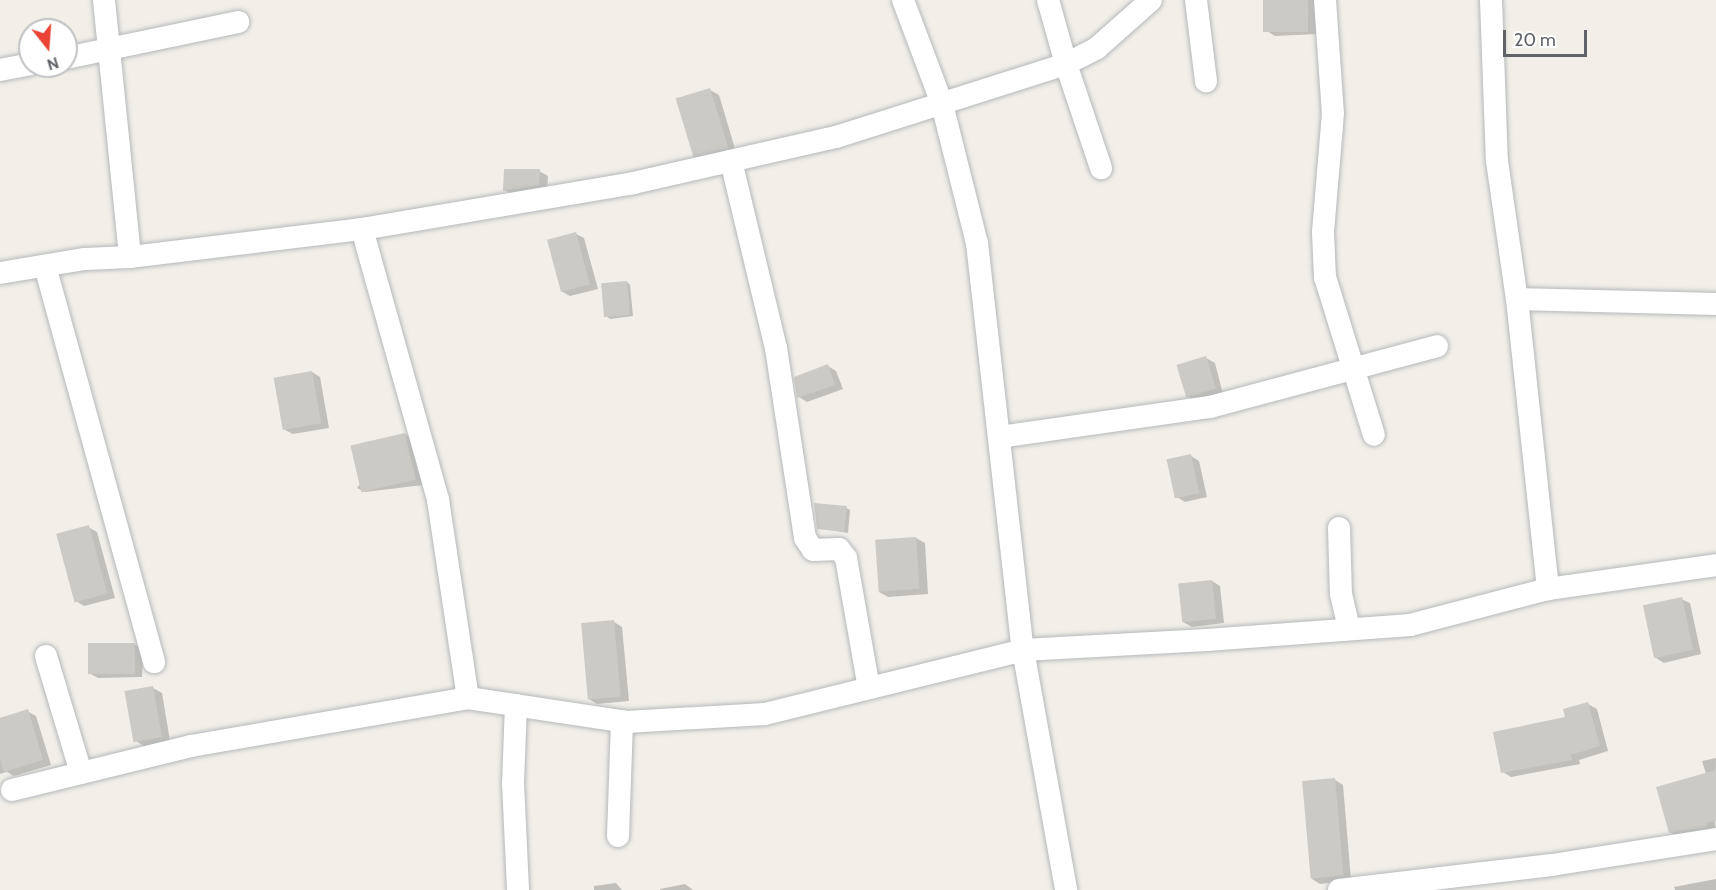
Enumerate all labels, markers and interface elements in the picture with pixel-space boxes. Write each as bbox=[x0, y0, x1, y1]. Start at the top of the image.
north arrow bbox=[18, 18, 78, 78]
scale bar bbox=[1506, 18, 1590, 56]
text: 20 m bbox=[1514, 29, 1556, 51]
text: N bbox=[45, 53, 61, 75]

